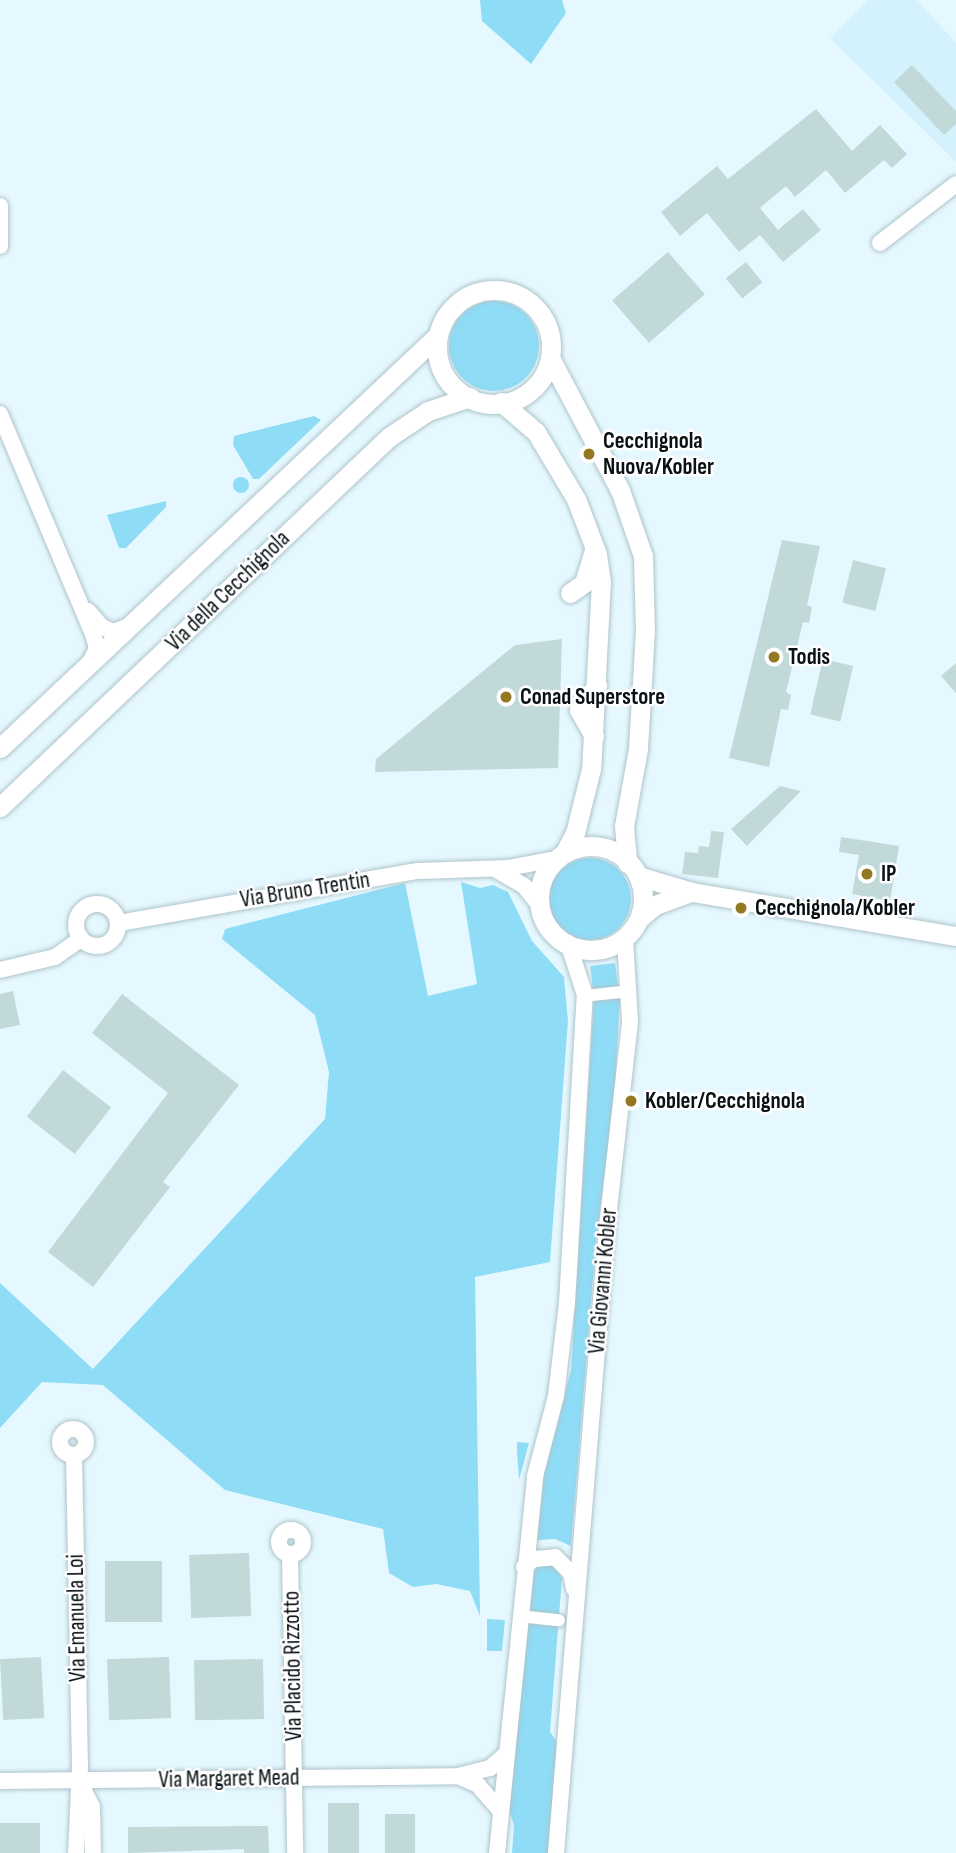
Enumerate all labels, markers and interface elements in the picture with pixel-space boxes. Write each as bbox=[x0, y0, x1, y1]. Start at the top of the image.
place label: Cecchignola Nuova/Kobler bbox=[603, 427, 714, 481]
marker: Cecchignola Nuova/Kobler bbox=[581, 446, 597, 462]
street label: Via della Cecchignola bbox=[160, 525, 296, 657]
place label: Todis bbox=[788, 643, 830, 671]
marker: Todis bbox=[766, 649, 782, 665]
place label: Conad Superstore bbox=[520, 683, 665, 711]
marker: Conad Superstore bbox=[498, 689, 514, 705]
place label: IP bbox=[881, 860, 897, 888]
street label: Via Bruno Trentin bbox=[238, 866, 372, 914]
marker: IP bbox=[859, 866, 875, 882]
place label: Cecchignola/Kobler bbox=[755, 894, 915, 922]
marker: Cecchignola/Kobler bbox=[733, 900, 749, 916]
place label: Kobler/Cecchignola bbox=[645, 1087, 805, 1115]
marker: Kobler/Cecchignola bbox=[623, 1093, 639, 1109]
street label: Via Giovanni Kobler bbox=[583, 1207, 623, 1355]
street label: Via Emanuela Loi bbox=[62, 1554, 92, 1682]
street label: Via Placido Rizzotto bbox=[278, 1591, 308, 1741]
street label: Via Margaret Mead bbox=[158, 1764, 300, 1794]

